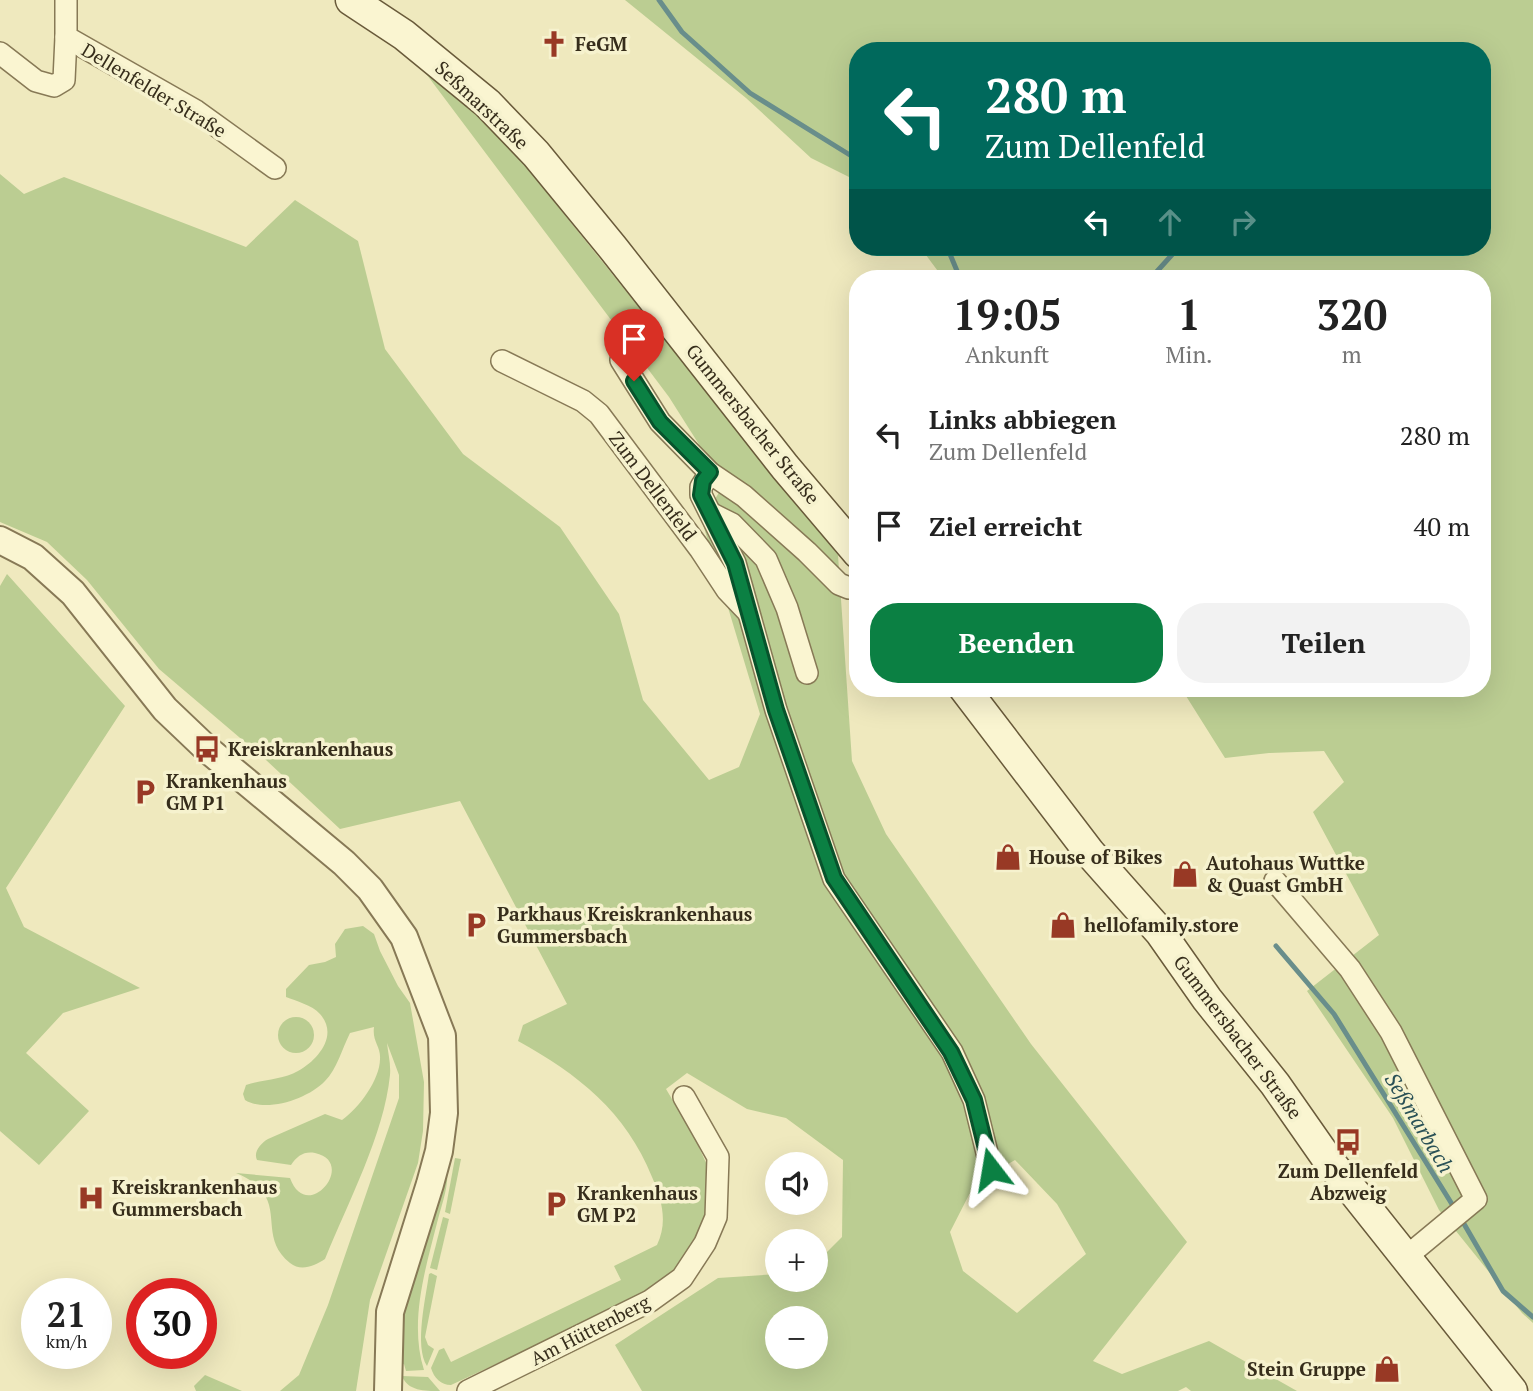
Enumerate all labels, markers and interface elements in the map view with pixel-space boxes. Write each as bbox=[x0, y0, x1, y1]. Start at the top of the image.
church icon: FeGM bbox=[539, 29, 569, 59]
place label: FeGM bbox=[575, 31, 628, 56]
street label: Dellenfelder Straße bbox=[77, 36, 231, 143]
street label: Seßmarstraße bbox=[430, 55, 534, 154]
text: 280 m bbox=[985, 62, 1127, 127]
icon: left bbox=[870, 70, 961, 161]
text: Zum Dellenfeld bbox=[985, 125, 1205, 167]
icon: left bbox=[1078, 203, 1116, 241]
icon: ahead bbox=[1151, 203, 1189, 241]
icon: right bbox=[1224, 203, 1262, 241]
text: 19:05 bbox=[953, 286, 1062, 342]
text: 1 bbox=[1177, 286, 1201, 342]
text: 320 bbox=[1316, 286, 1387, 342]
pin bbox=[604, 309, 664, 381]
icon: arrive bbox=[615, 320, 653, 358]
street label: Gummersbacher Straße bbox=[681, 338, 826, 509]
text: Ankunft bbox=[965, 339, 1049, 370]
text: Min. bbox=[1166, 339, 1213, 370]
text: m bbox=[1342, 339, 1362, 370]
text: Links abbiegen bbox=[929, 402, 1117, 436]
icon: left bbox=[870, 416, 908, 454]
text: 280 m bbox=[1400, 418, 1470, 452]
street label: Zum Dellenfeld bbox=[604, 426, 703, 546]
text: Zum Dellenfeld bbox=[929, 436, 1087, 467]
icon: arrive bbox=[870, 507, 908, 545]
text: Ziel erreicht bbox=[929, 509, 1082, 543]
text: 40 m bbox=[1414, 509, 1470, 543]
button: Beenden bbox=[870, 603, 1163, 683]
button: Teilen bbox=[1177, 603, 1470, 683]
bus stop icon: Kreiskrankenhaus bbox=[192, 734, 222, 764]
place label: Kreiskrankenhaus bbox=[228, 736, 394, 761]
place label: Krankenhaus GM P1 bbox=[166, 768, 287, 815]
parking icon: Krankenhaus GM P1 bbox=[130, 777, 160, 807]
shop icon: House of Bikes bbox=[993, 842, 1023, 872]
place label: House of Bikes bbox=[1029, 844, 1163, 869]
place label: Autohaus Wuttke & Quast GmbH bbox=[1206, 850, 1365, 897]
shop icon: Autohaus Wuttke & Quast GmbH bbox=[1170, 859, 1200, 889]
place label: Parkhaus Kreiskrankenhaus Gummersbach bbox=[497, 901, 753, 948]
parking icon: Parkhaus Kreiskrankenhaus Gummersbach bbox=[461, 910, 491, 940]
shop icon: hellofamily.store bbox=[1048, 910, 1078, 940]
place label: hellofamily.store bbox=[1084, 912, 1239, 937]
street label: Gummersbacher Straße bbox=[1169, 950, 1308, 1124]
water label: Seßmarbach bbox=[1379, 1067, 1461, 1178]
bus stop icon: Zum Dellenfeld Abzweig bbox=[1333, 1127, 1363, 1157]
position arrow bbox=[954, 1132, 1028, 1206]
map controls bbox=[765, 1152, 828, 1369]
button: sound bbox=[765, 1152, 828, 1215]
place label: Zum Dellenfeld Abzweig bbox=[1278, 1158, 1419, 1205]
place label: Kreiskrankenhaus Gummersbach bbox=[112, 1174, 278, 1221]
place label: Krankenhaus GM P2 bbox=[577, 1180, 698, 1227]
hospital icon: Kreiskrankenhaus Gummersbach bbox=[76, 1183, 106, 1213]
parking icon: Krankenhaus GM P2 bbox=[541, 1189, 571, 1219]
button: + bbox=[765, 1229, 828, 1292]
speed limit sign: 30 bbox=[126, 1278, 217, 1369]
street label: Am Hüttenberg bbox=[526, 1288, 655, 1370]
text: 21 bbox=[47, 1291, 86, 1337]
button: − bbox=[765, 1306, 828, 1369]
text: km/h bbox=[46, 1329, 87, 1353]
shop icon: Stein Gruppe bbox=[1372, 1354, 1402, 1384]
place label: Stein Gruppe bbox=[1247, 1356, 1366, 1381]

